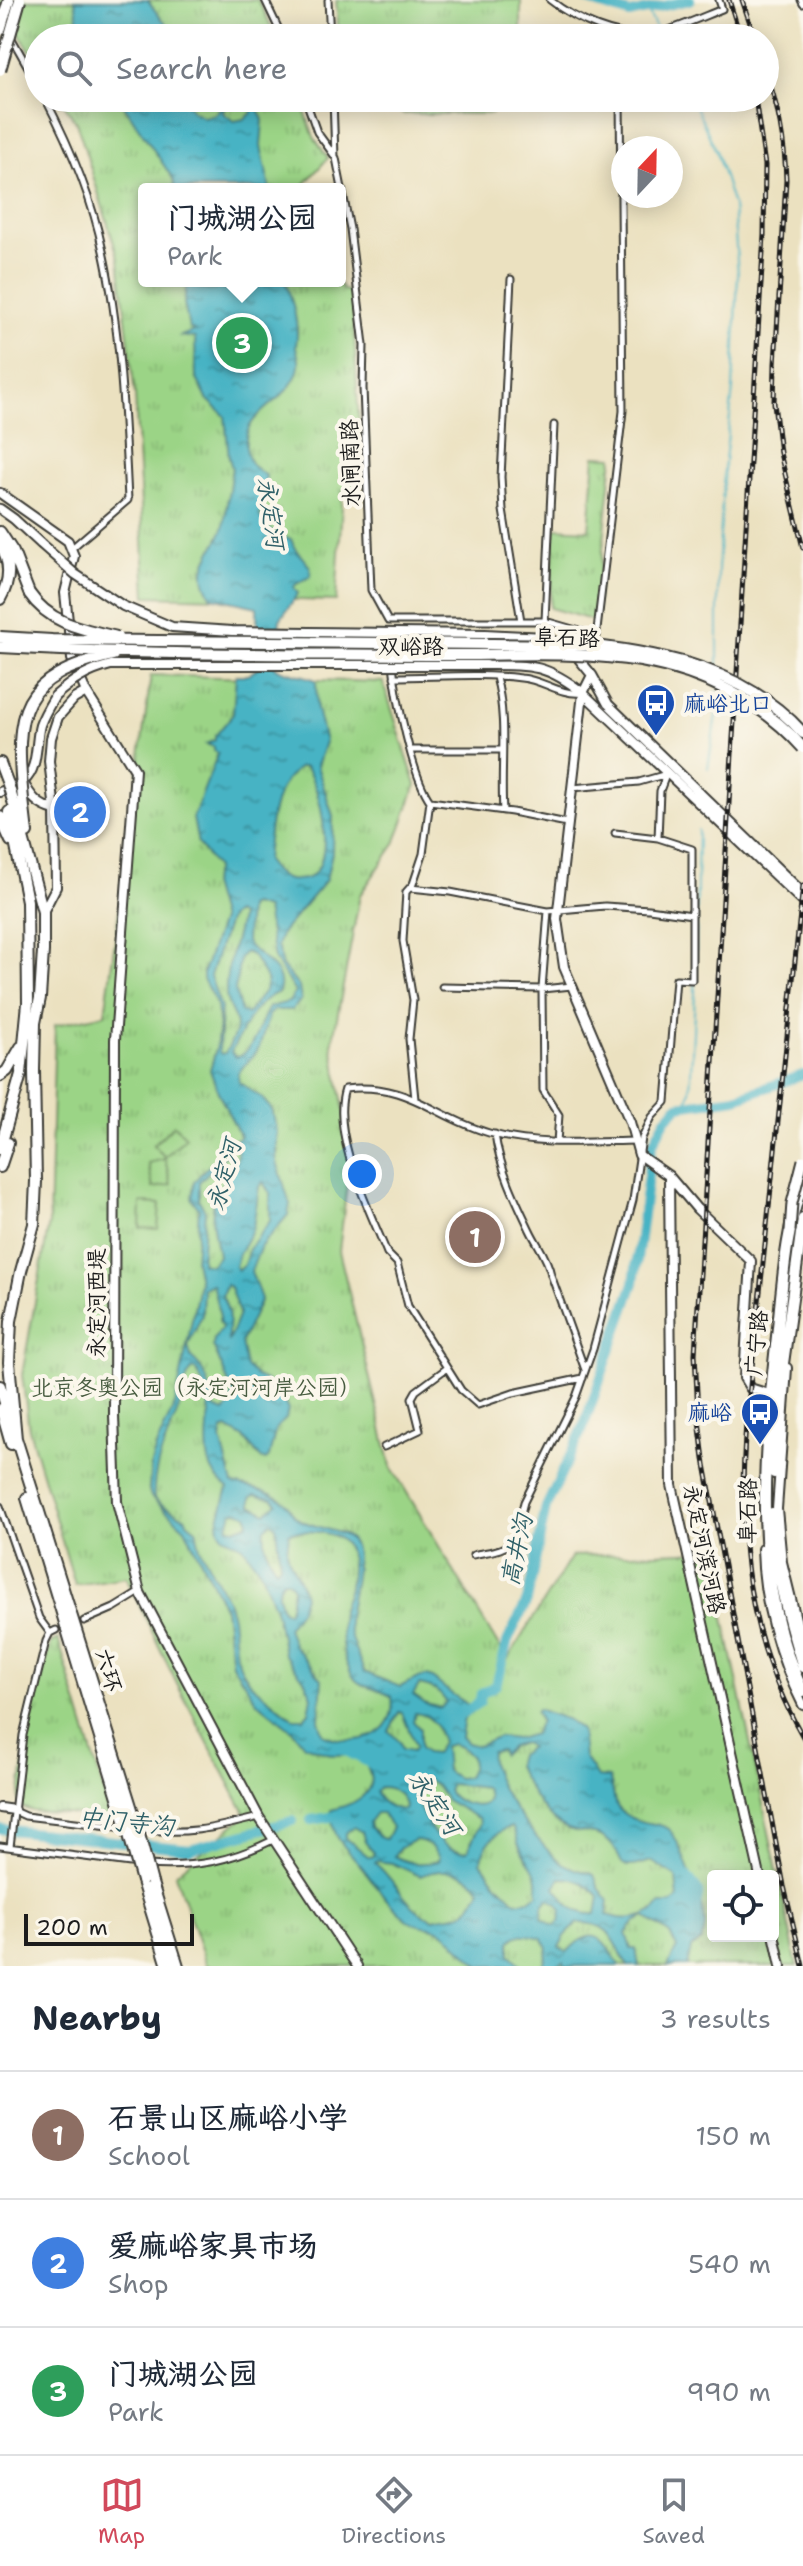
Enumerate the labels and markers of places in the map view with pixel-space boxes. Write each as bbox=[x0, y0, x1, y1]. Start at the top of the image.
pin: 3 bbox=[216, 313, 268, 373]
bus stop icon: 麻峪北口 bbox=[635, 682, 677, 737]
place label: 麻峪北口 bbox=[684, 689, 772, 718]
pin: 2 bbox=[54, 782, 106, 842]
pin: 1 bbox=[449, 1207, 501, 1267]
bus stop icon: 麻峪 bbox=[739, 1391, 781, 1446]
place label: 麻峪 bbox=[688, 1398, 732, 1427]

